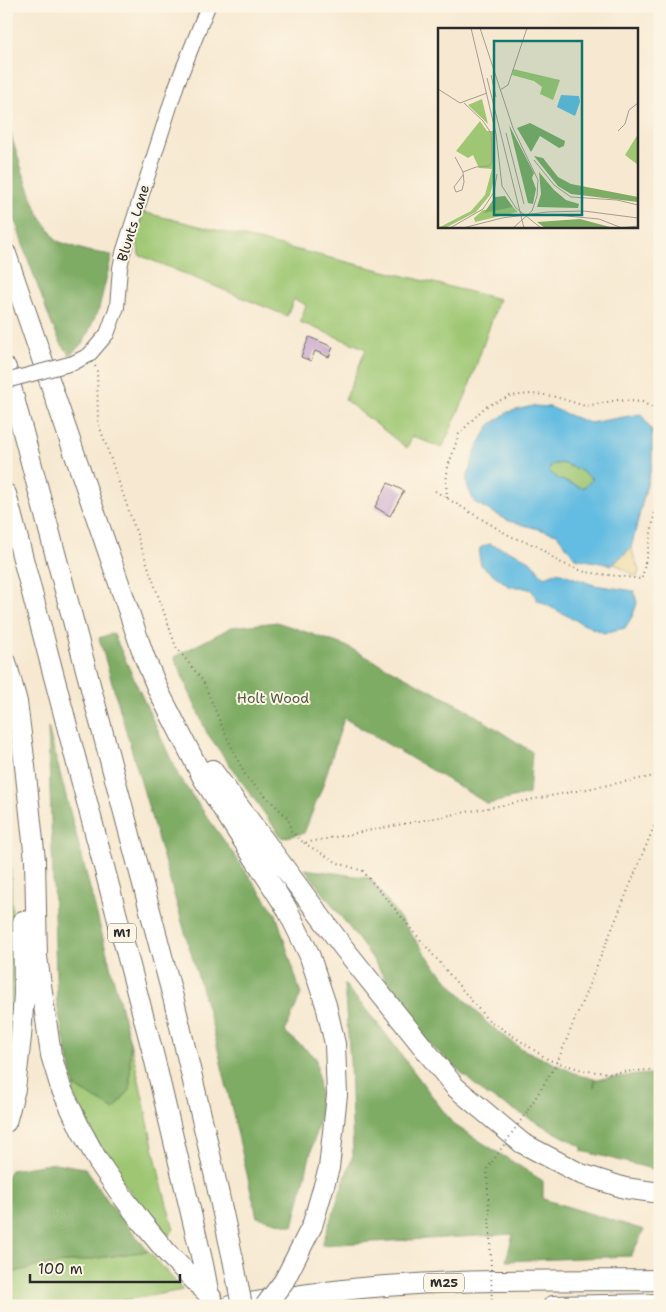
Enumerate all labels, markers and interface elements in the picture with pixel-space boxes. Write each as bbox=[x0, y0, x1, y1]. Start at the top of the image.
inset map bbox=[438, 28, 638, 228]
street label: Blunts Lane bbox=[113, 182, 153, 264]
park label: Holt Wood bbox=[237, 689, 309, 707]
road number: M1 bbox=[108, 924, 136, 942]
scale bar bbox=[30, 1252, 180, 1284]
text: 100 m bbox=[38, 1259, 83, 1279]
road number: M25 bbox=[424, 1274, 464, 1292]

